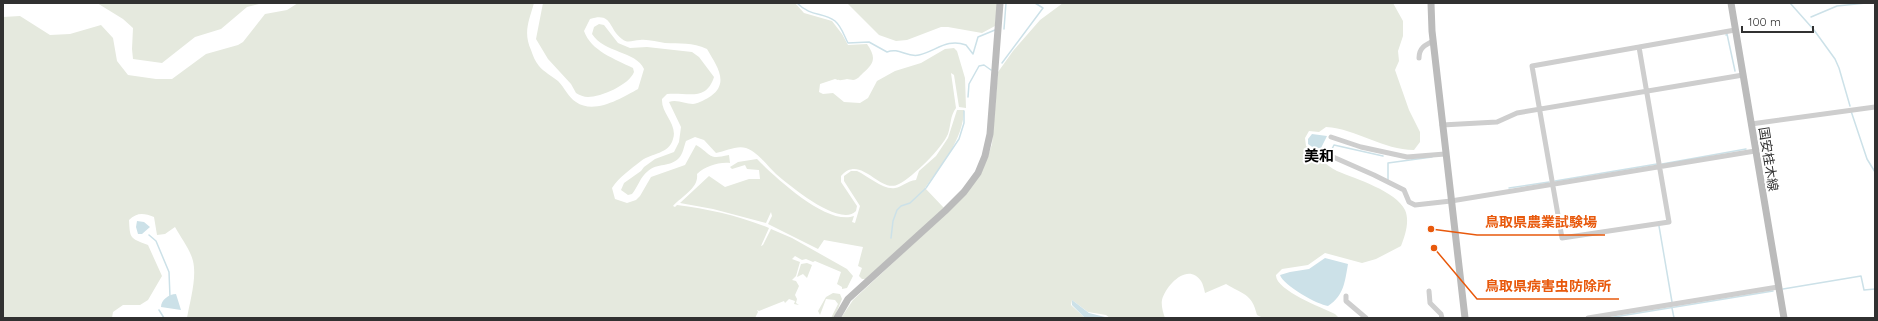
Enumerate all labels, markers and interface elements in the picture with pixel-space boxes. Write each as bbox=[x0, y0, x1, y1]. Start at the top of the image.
scale bar bbox=[1742, 8, 1813, 34]
text: 100 m bbox=[1748, 14, 1781, 29]
street label: 国安桂木線 bbox=[1756, 126, 1782, 192]
district label: 美和 bbox=[1304, 146, 1334, 165]
callout: 鳥取県農業試験場 bbox=[1477, 209, 1605, 235]
text: 鳥取県農業試験場 bbox=[1485, 213, 1597, 231]
callout: 鳥取県病害虫防除所 bbox=[1477, 273, 1619, 299]
text: 鳥取県病害虫防除所 bbox=[1485, 277, 1611, 295]

